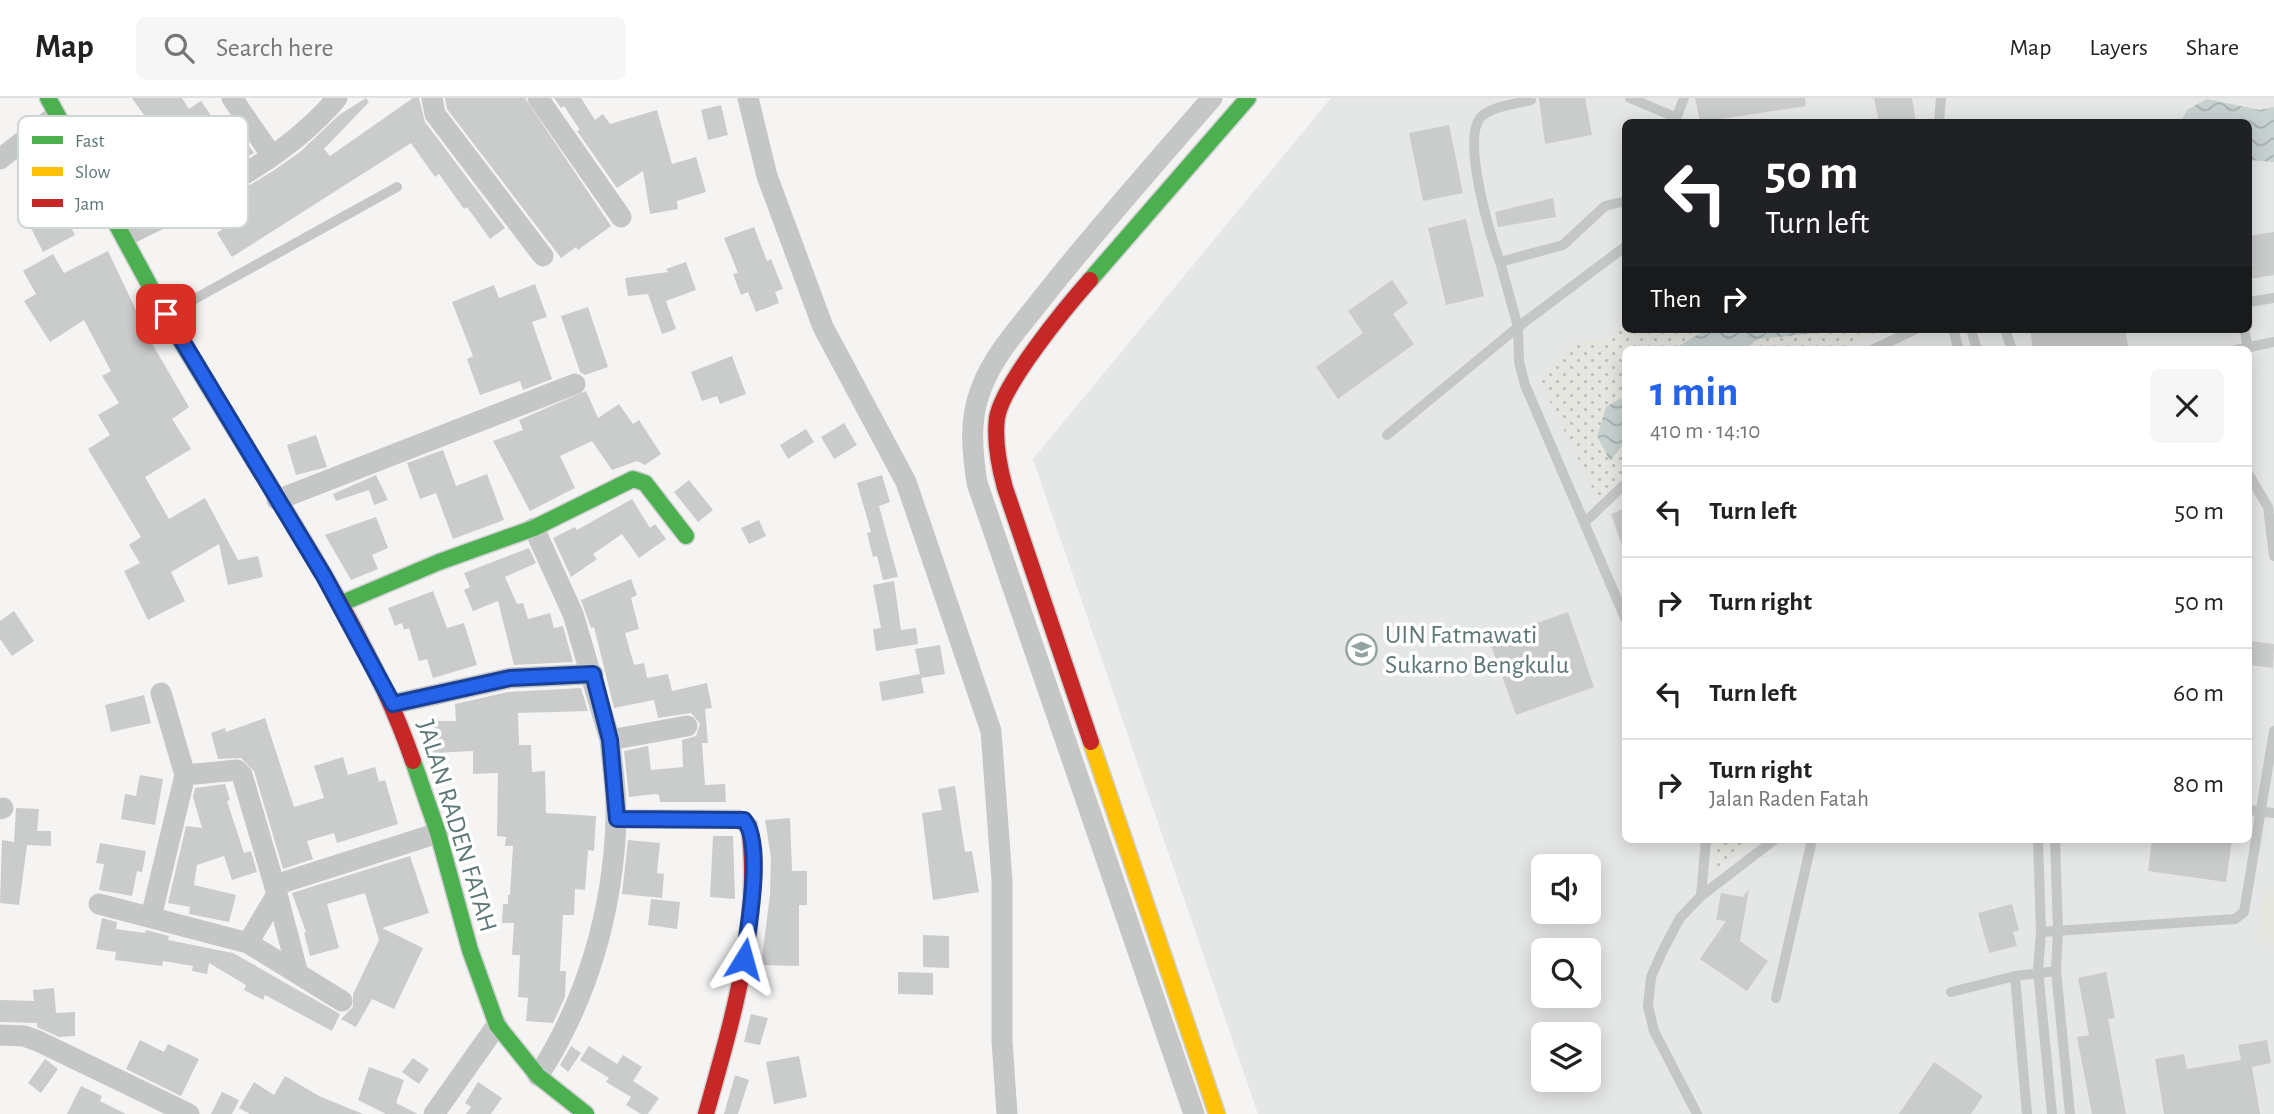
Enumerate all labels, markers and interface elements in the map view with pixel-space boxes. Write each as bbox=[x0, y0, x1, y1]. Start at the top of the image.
search box bbox=[136, 17, 626, 80]
icon: search bbox=[160, 29, 198, 67]
text: Map bbox=[35, 31, 94, 64]
text: Search here bbox=[216, 35, 334, 61]
text: Map bbox=[2009, 36, 2051, 60]
text: Layers bbox=[2089, 36, 2148, 60]
text: Share bbox=[2186, 36, 2239, 60]
legend bbox=[18, 116, 248, 228]
text: Fast bbox=[75, 132, 105, 151]
icon: left bbox=[1650, 147, 1741, 238]
text: 50 m bbox=[1765, 149, 1859, 198]
text: Slow bbox=[75, 163, 111, 182]
text: Jam bbox=[75, 195, 104, 214]
text: Turn left bbox=[1765, 207, 1869, 239]
icon: right bbox=[1715, 280, 1753, 318]
pin bbox=[136, 284, 196, 344]
text: Then bbox=[1650, 286, 1701, 312]
icon: arrive bbox=[147, 295, 185, 333]
button: close bbox=[2150, 369, 2224, 443]
text: 1 min bbox=[1650, 371, 1739, 413]
text: 410 m · 14:10 bbox=[1650, 420, 1760, 443]
icon: left bbox=[1650, 493, 1688, 531]
text: Turn left bbox=[1709, 498, 1797, 524]
text: 50 m bbox=[2174, 498, 2224, 524]
icon: right bbox=[1650, 584, 1688, 622]
text: Turn right bbox=[1709, 589, 1812, 615]
text: 50 m bbox=[2174, 589, 2224, 615]
place label: UIN Fatmawati Sukarno Bengkulu bbox=[1385, 622, 1569, 678]
school or university icon: UIN Fatmawati Sukarno Bengkulu bbox=[1345, 633, 1379, 667]
icon: left bbox=[1650, 675, 1688, 713]
text: Turn left bbox=[1709, 680, 1797, 706]
text: 60 m bbox=[2173, 680, 2224, 706]
street label: JALAN RADEN FATAH bbox=[412, 717, 502, 935]
text: Turn right bbox=[1709, 757, 1812, 783]
icon: right bbox=[1650, 766, 1688, 804]
text: 80 m bbox=[2173, 771, 2224, 797]
text: Jalan Raden Fatah bbox=[1709, 788, 1869, 811]
map controls bbox=[1531, 854, 1601, 1092]
button: sound bbox=[1531, 854, 1601, 924]
position arrow bbox=[707, 922, 781, 996]
button: search bbox=[1531, 938, 1601, 1008]
button: layers bbox=[1531, 1022, 1601, 1092]

